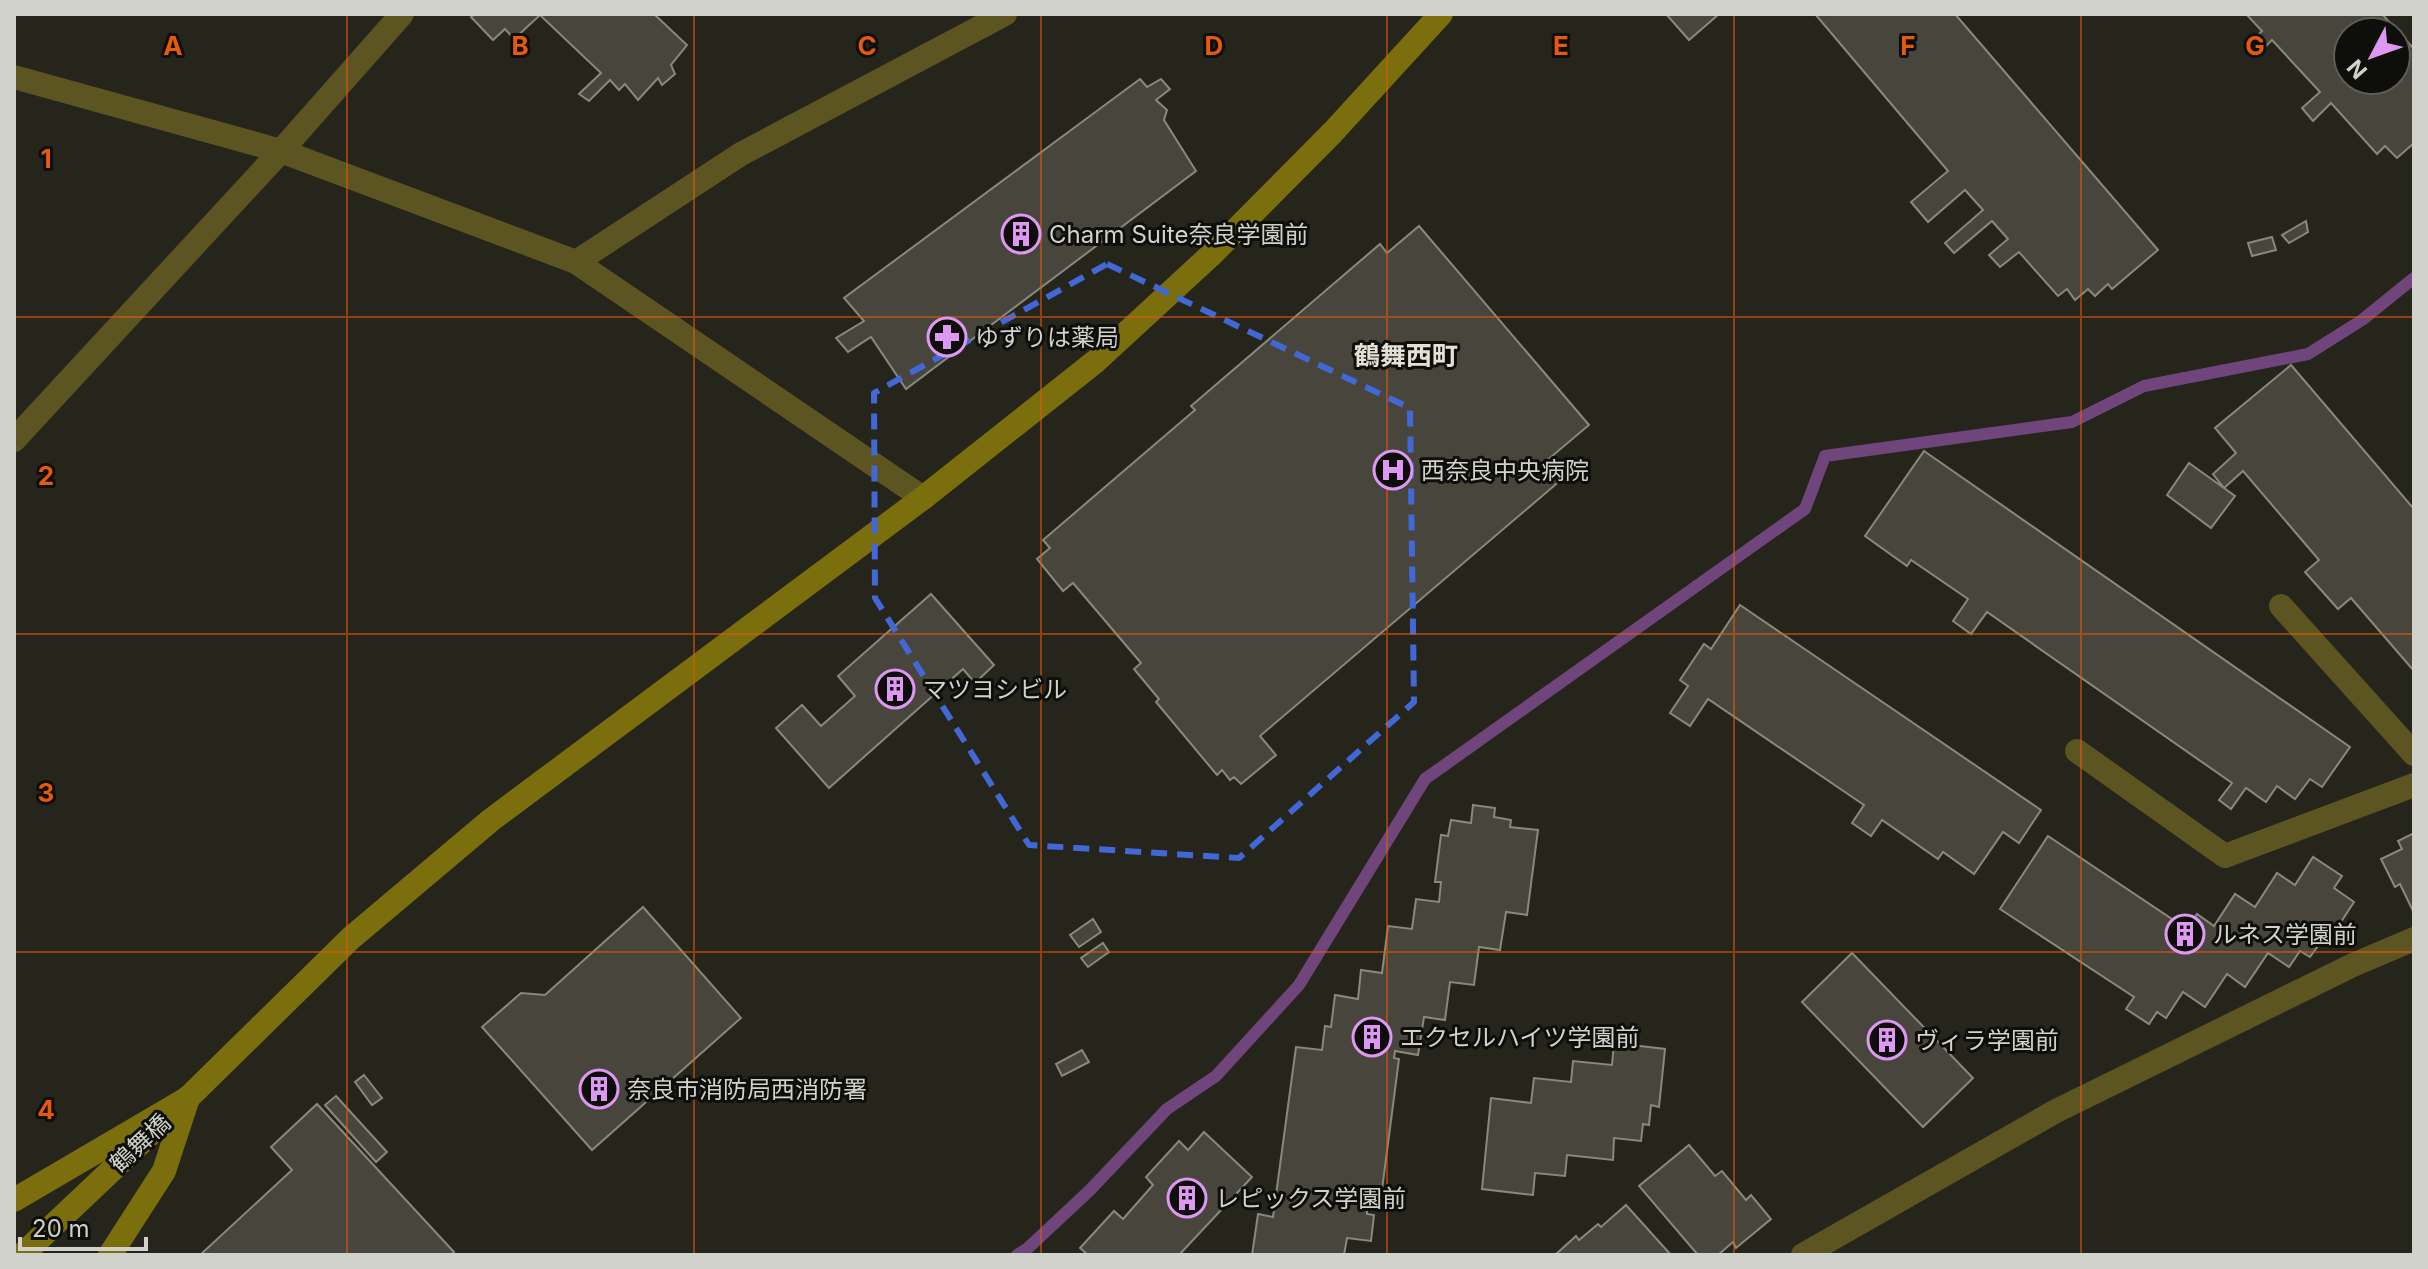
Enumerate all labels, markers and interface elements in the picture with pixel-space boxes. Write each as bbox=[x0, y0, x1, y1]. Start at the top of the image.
north arrow bbox=[2332, 16, 2412, 96]
text: A bbox=[163, 30, 183, 61]
text: B bbox=[511, 30, 529, 61]
text: C bbox=[857, 30, 877, 61]
text: D bbox=[1205, 30, 1223, 61]
text: E bbox=[1553, 30, 1569, 61]
text: F bbox=[1900, 30, 1916, 61]
text: G bbox=[2245, 30, 2265, 61]
text: N bbox=[2342, 54, 2372, 84]
text: 1 bbox=[40, 143, 52, 174]
building icon: Charm Suite奈良学園前 bbox=[1000, 213, 1042, 255]
place label: Charm Suite奈良学園前 bbox=[1049, 220, 1308, 249]
pharmacy icon: ゆずりは薬局 bbox=[926, 316, 968, 358]
place label: ゆずりは薬局 bbox=[975, 323, 1119, 352]
district label: 鶴舞西町 bbox=[1354, 340, 1458, 371]
hospital icon: 西奈良中央病院 bbox=[1372, 449, 1414, 491]
place label: 西奈良中央病院 bbox=[1421, 456, 1589, 485]
text: 2 bbox=[38, 460, 54, 491]
building icon: マツヨシビル bbox=[874, 668, 916, 710]
place label: マツヨシビル bbox=[923, 675, 1067, 704]
text: 3 bbox=[38, 777, 54, 808]
building icon: ルネス学園前 bbox=[2164, 913, 2206, 955]
place label: ルネス学園前 bbox=[2213, 920, 2357, 949]
building icon: エクセルハイツ学園前 bbox=[1351, 1016, 1393, 1058]
building icon: ヴィラ学園前 bbox=[1866, 1019, 1908, 1061]
place label: エクセルハイツ学園前 bbox=[1400, 1023, 1640, 1052]
place label: ヴィラ学園前 bbox=[1915, 1026, 2059, 1055]
building icon: 奈良市消防局西消防署 bbox=[578, 1068, 620, 1110]
place label: 奈良市消防局西消防署 bbox=[627, 1075, 867, 1104]
text: 4 bbox=[37, 1094, 55, 1125]
street label: 鶴舞橋 bbox=[104, 1108, 176, 1178]
building icon: レピックス学園前 bbox=[1166, 1177, 1208, 1219]
place label: レピックス学園前 bbox=[1215, 1184, 1406, 1213]
scale bar bbox=[20, 1201, 146, 1251]
text: 20 m bbox=[32, 1214, 90, 1243]

